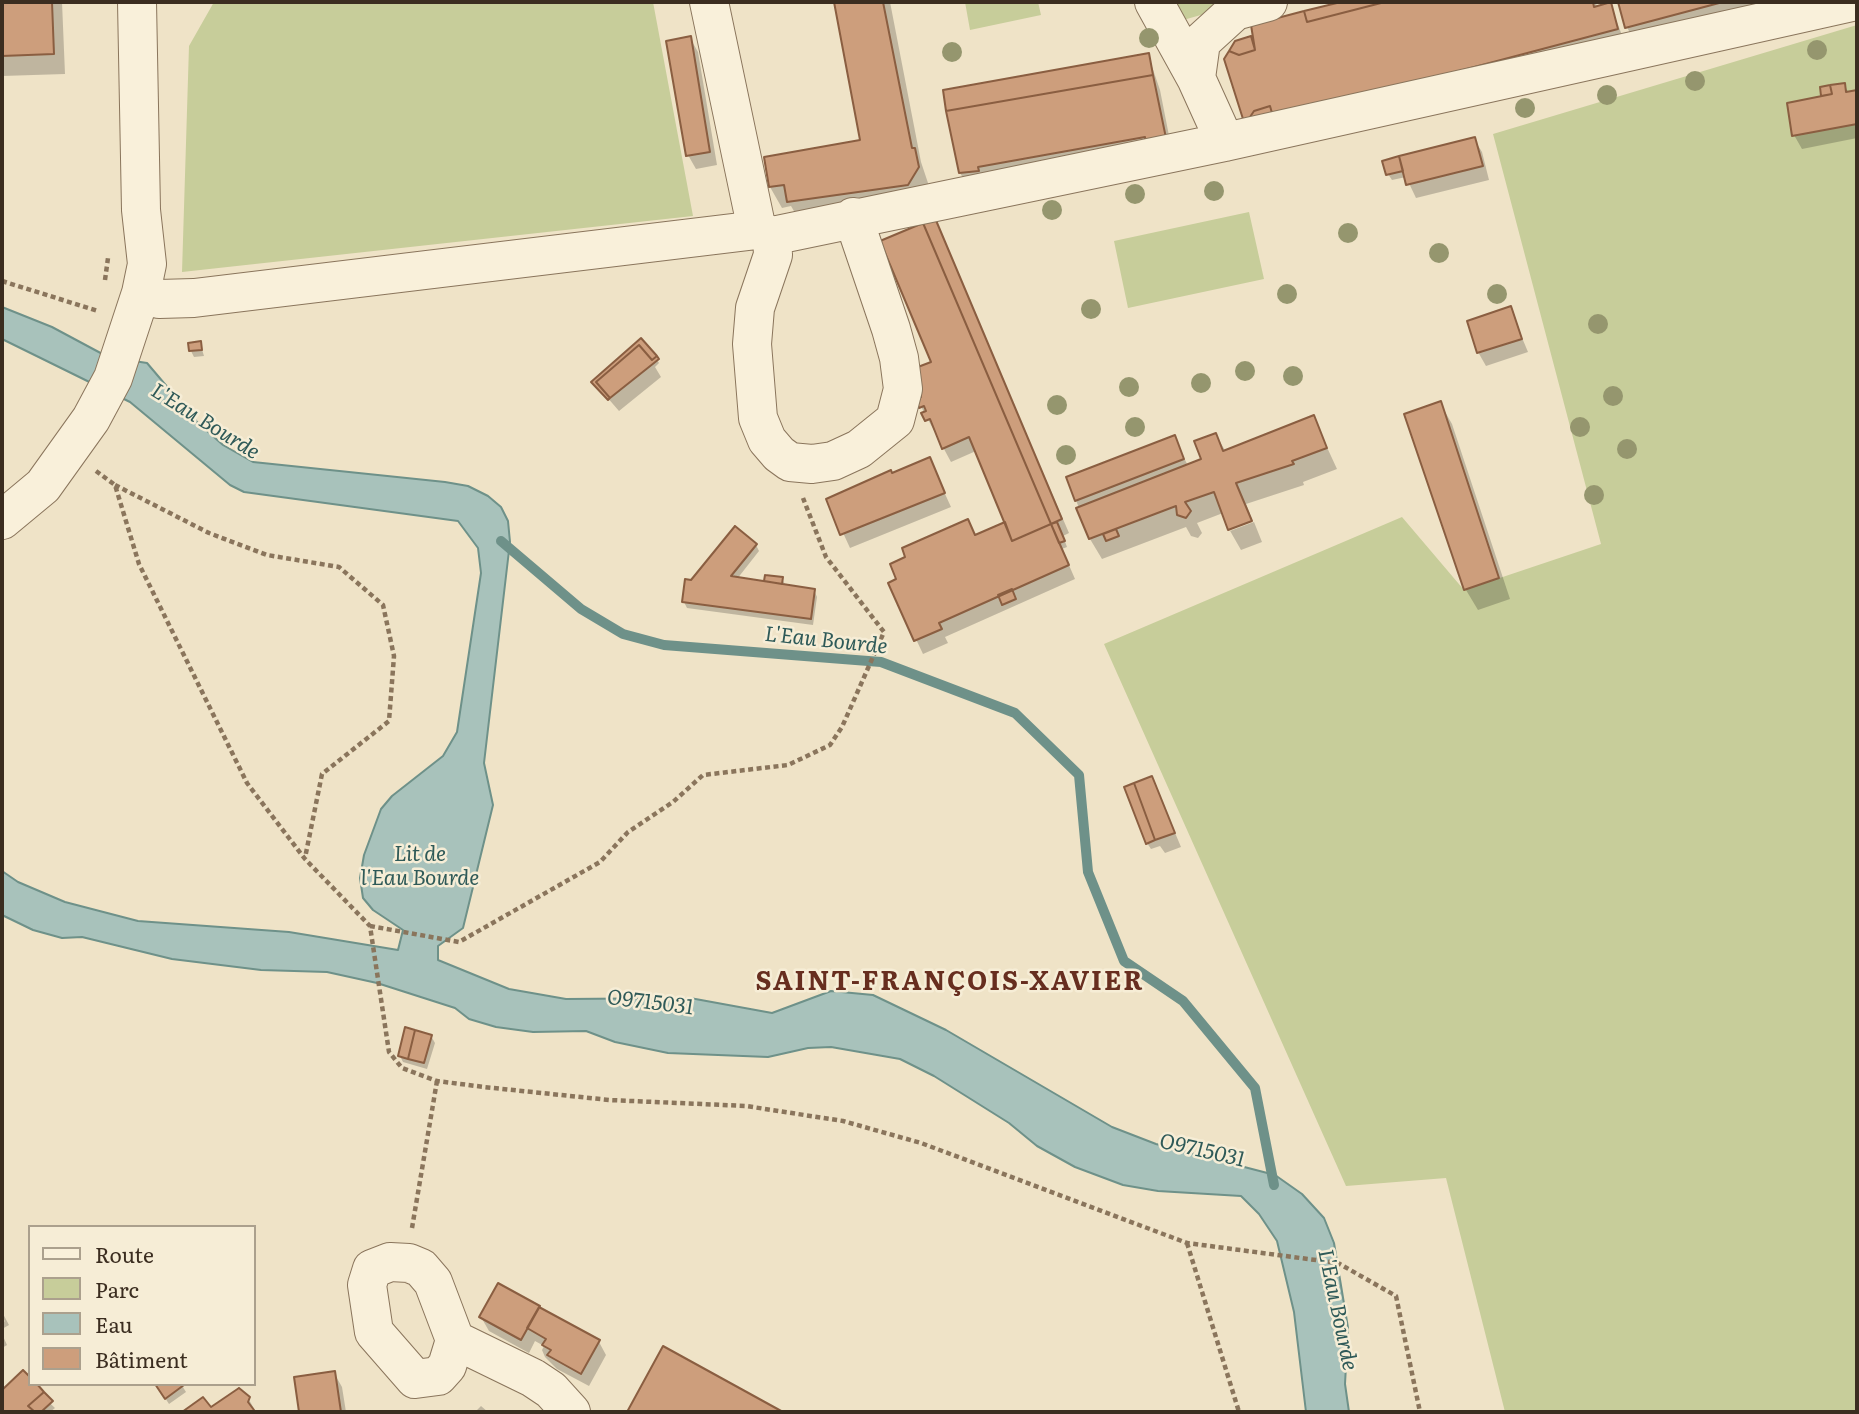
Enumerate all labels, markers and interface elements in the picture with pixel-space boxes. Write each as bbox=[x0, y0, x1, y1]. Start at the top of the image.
water label: L'Eau Bourde bbox=[146, 379, 264, 465]
water label: L'Eau Bourde bbox=[763, 622, 889, 660]
water label: Lit de l'Eau Bourde bbox=[361, 842, 479, 892]
district label: SAINT-FRANÇOIS-XAVIER bbox=[758, 966, 1142, 998]
water label: O9715031 bbox=[605, 985, 695, 1021]
water label: O9715031 bbox=[1157, 1129, 1247, 1173]
legend bbox=[28, 1225, 256, 1386]
text: Route bbox=[95, 1238, 154, 1269]
water label: L'Eau Bourde bbox=[1312, 1247, 1362, 1373]
text: Parc bbox=[95, 1273, 139, 1304]
text: Eau bbox=[95, 1308, 133, 1339]
text: Bâtiment bbox=[95, 1343, 188, 1374]

